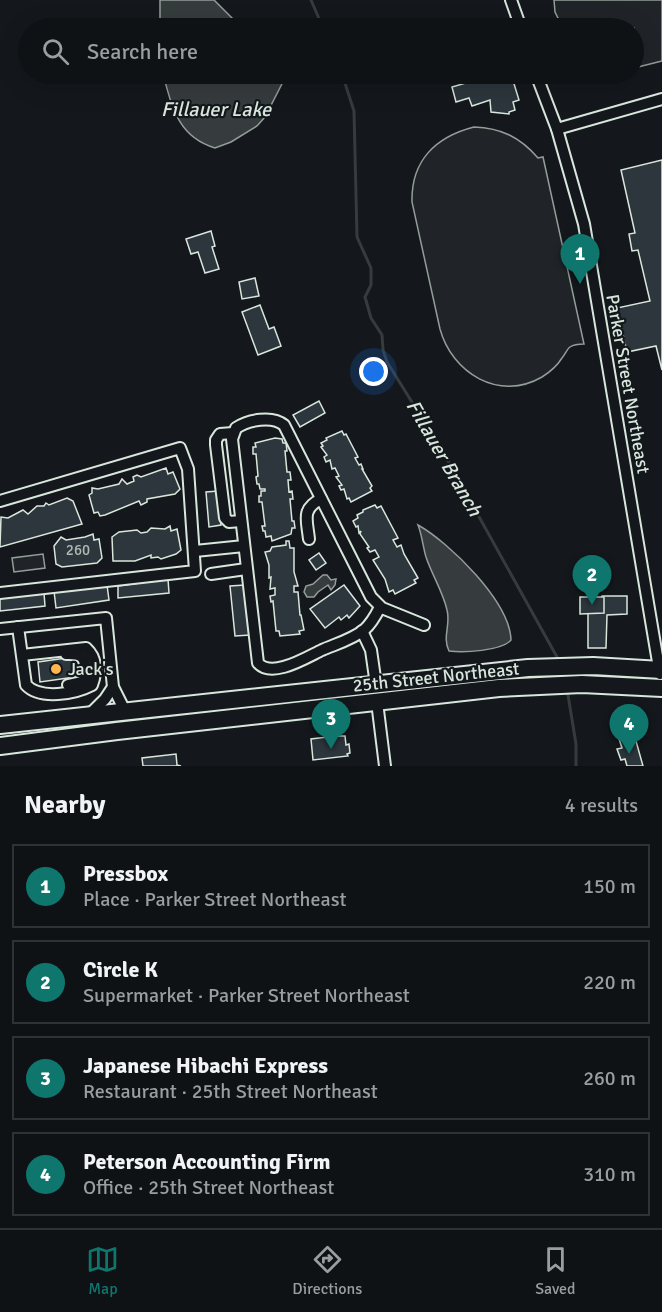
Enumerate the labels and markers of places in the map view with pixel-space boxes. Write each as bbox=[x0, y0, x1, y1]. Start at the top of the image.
pin: 1 bbox=[560, 234, 600, 284]
pin: 2 bbox=[572, 556, 612, 605]
place label: Jack's bbox=[68, 658, 114, 680]
marker: Jack's bbox=[49, 662, 63, 676]
pin: 3 bbox=[312, 700, 350, 749]
pin: 4 bbox=[610, 704, 648, 754]

